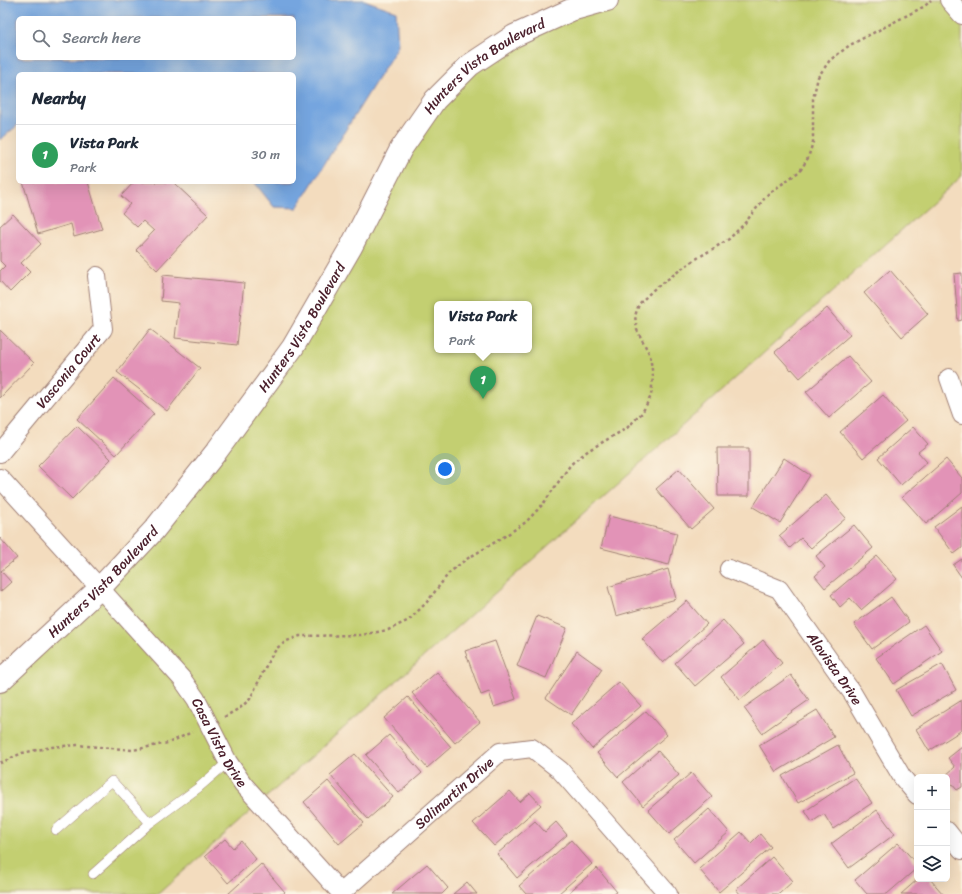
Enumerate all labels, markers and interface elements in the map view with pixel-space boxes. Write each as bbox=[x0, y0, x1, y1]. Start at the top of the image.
street label: Hunters Vista Boulevard bbox=[416, 10, 550, 119]
search box bbox=[16, 16, 296, 60]
text: Search here bbox=[62, 25, 141, 51]
icon: search bbox=[30, 27, 52, 49]
text: Nearby bbox=[32, 83, 86, 113]
text: Vista Park bbox=[70, 130, 138, 156]
text: 1 bbox=[42, 143, 48, 166]
text: 30 m bbox=[251, 143, 280, 166]
text: Park bbox=[70, 156, 97, 179]
street label: Hunters Vista Boulevard bbox=[251, 256, 353, 398]
popup bbox=[434, 301, 532, 353]
text: Vista Park bbox=[449, 303, 517, 329]
street label: Vasconia Court bbox=[29, 327, 107, 414]
text: Park bbox=[449, 329, 475, 352]
pin: 1 bbox=[470, 366, 496, 399]
your location bbox=[435, 459, 455, 479]
street label: Hunters Vista Boulevard bbox=[41, 519, 166, 644]
street label: Alavista Drive bbox=[800, 626, 869, 710]
street label: Casa Vista Drive bbox=[185, 693, 254, 793]
street label: Solimartin Drive bbox=[408, 750, 500, 835]
map controls bbox=[914, 774, 950, 882]
button: + bbox=[914, 774, 950, 810]
button: − bbox=[914, 810, 950, 846]
button: layers bbox=[914, 846, 950, 882]

